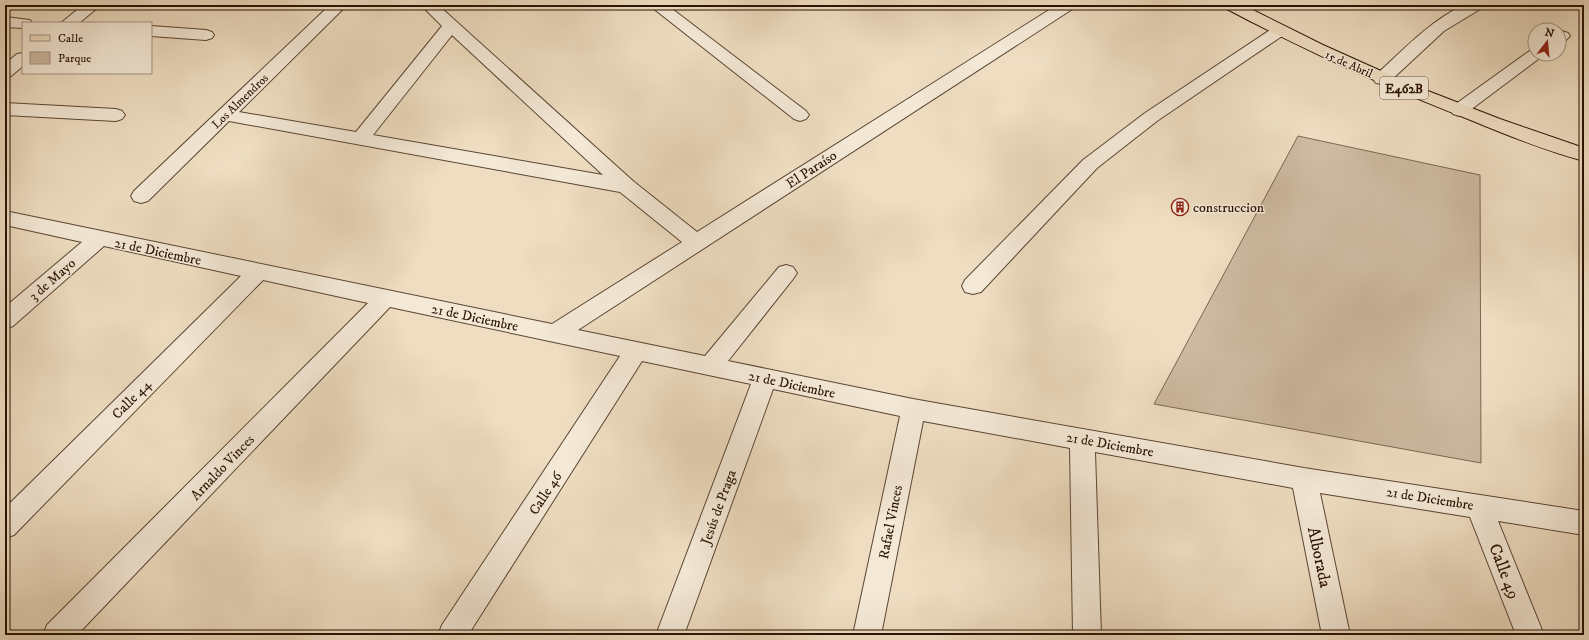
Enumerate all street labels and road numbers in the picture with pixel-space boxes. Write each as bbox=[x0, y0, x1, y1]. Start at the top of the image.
street label: 15 de Abril bbox=[1323, 47, 1375, 82]
street label: Los Almendros bbox=[209, 71, 272, 132]
road number: E462B bbox=[1380, 77, 1428, 99]
street label: El Paraíso bbox=[783, 147, 841, 193]
street label: 21 de Diciembre bbox=[113, 234, 203, 270]
street label: 3 de Mayo bbox=[26, 254, 80, 305]
street label: 21 de Diciembre bbox=[430, 300, 520, 336]
street label: 21 de Diciembre bbox=[747, 367, 837, 403]
street label: Calle 44 bbox=[108, 376, 156, 423]
street label: 21 de Diciembre bbox=[1065, 428, 1155, 462]
street label: Arnaldo Vinces bbox=[187, 431, 259, 504]
street label: Calle 46 bbox=[525, 468, 567, 518]
street label: Jesús de Praga bbox=[696, 468, 741, 549]
street label: Rafael Vinces bbox=[875, 483, 907, 561]
street label: 21 de Diciembre bbox=[1385, 483, 1475, 515]
street label: Alborada bbox=[1302, 525, 1336, 590]
street label: Calle 49 bbox=[1483, 541, 1525, 602]

